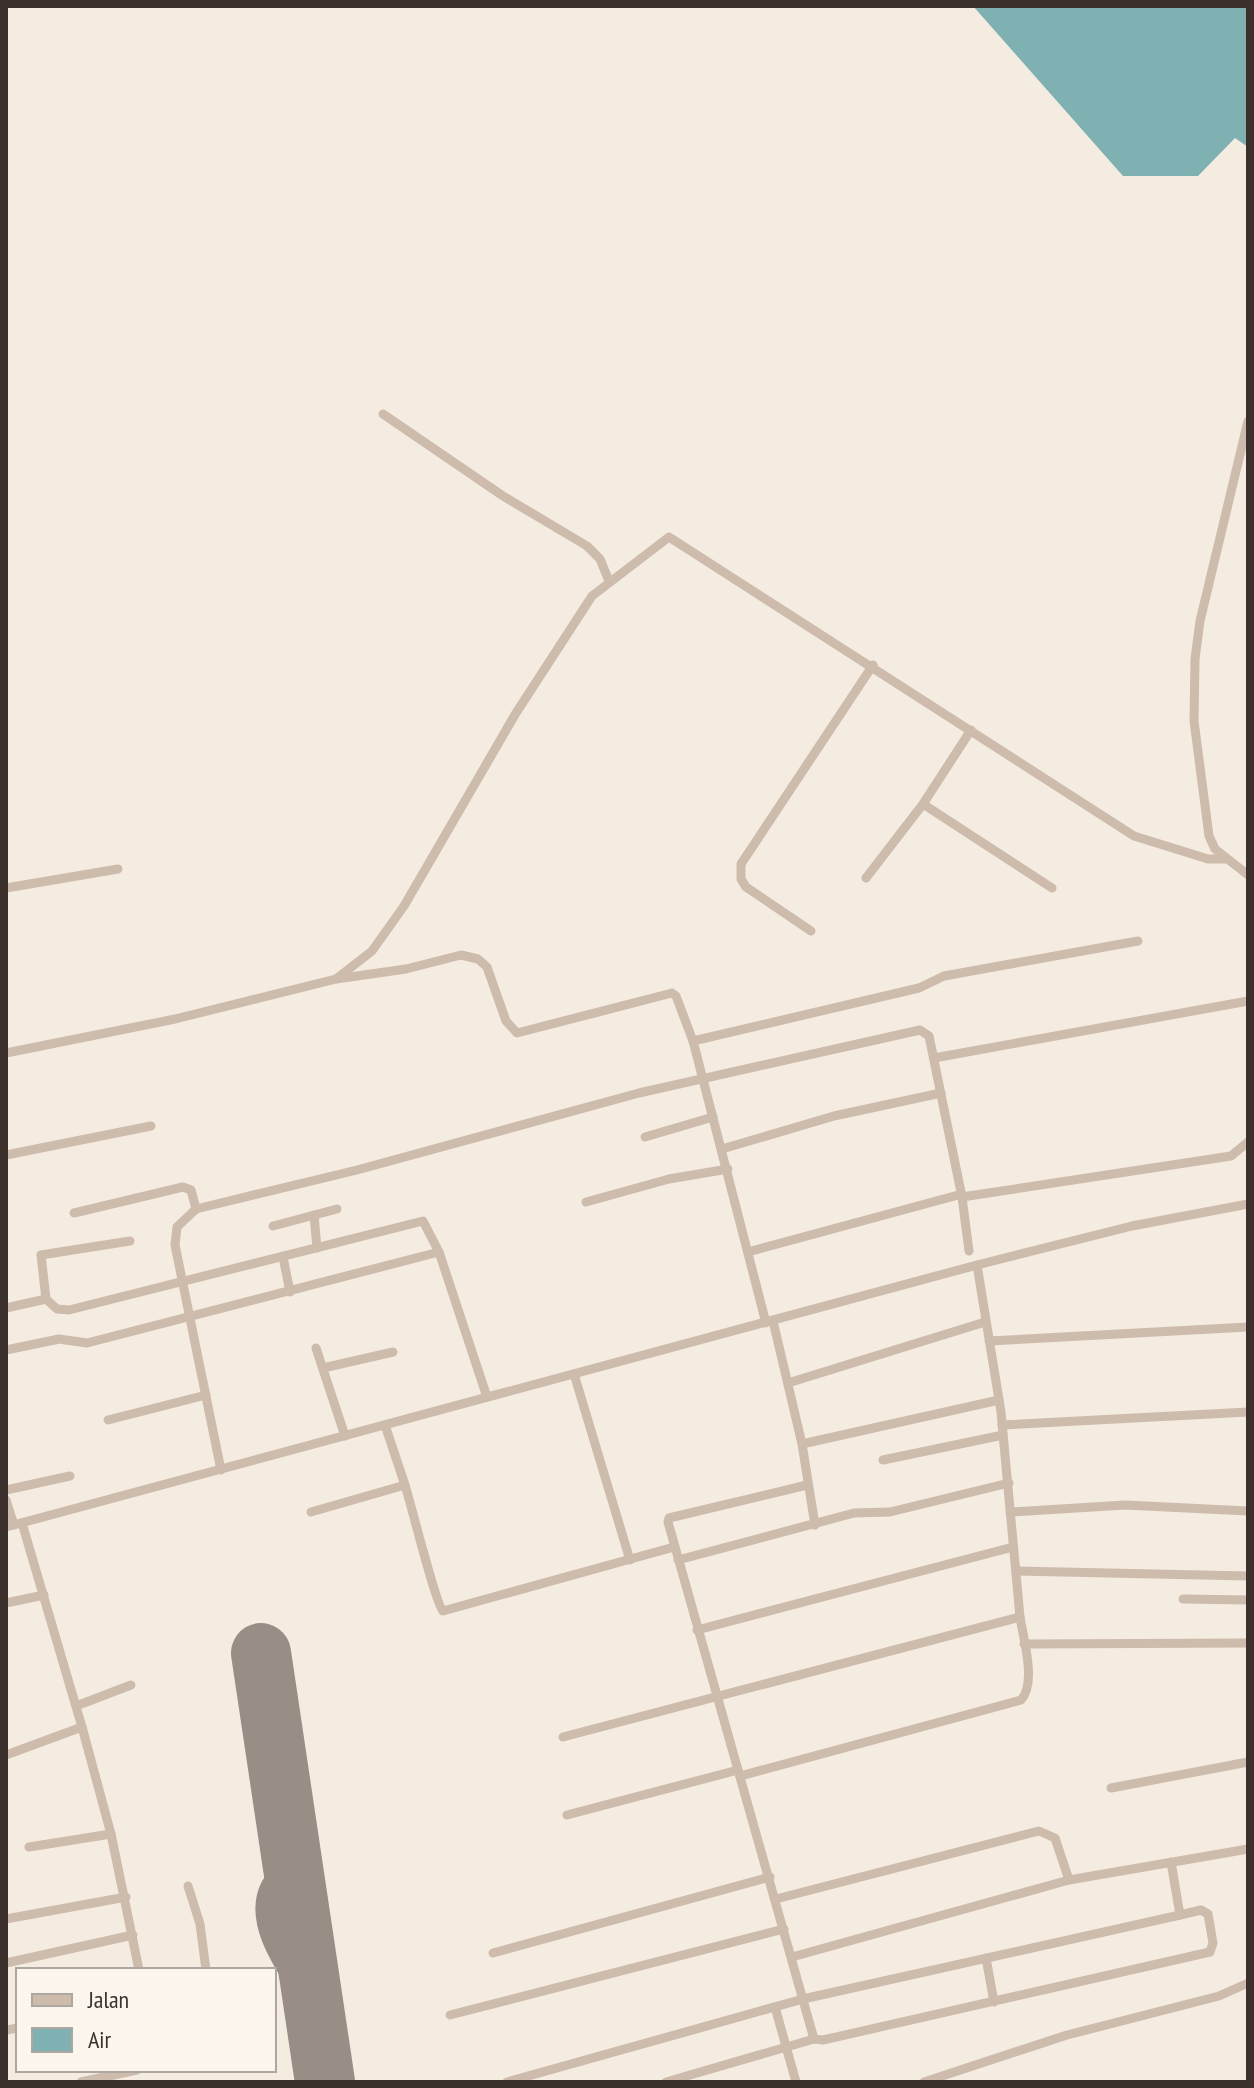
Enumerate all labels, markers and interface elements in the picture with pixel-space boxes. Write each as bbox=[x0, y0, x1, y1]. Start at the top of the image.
legend bbox=[16, 1968, 276, 2072]
text: Jalan bbox=[87, 1984, 129, 2015]
text: Air bbox=[88, 2024, 112, 2055]

